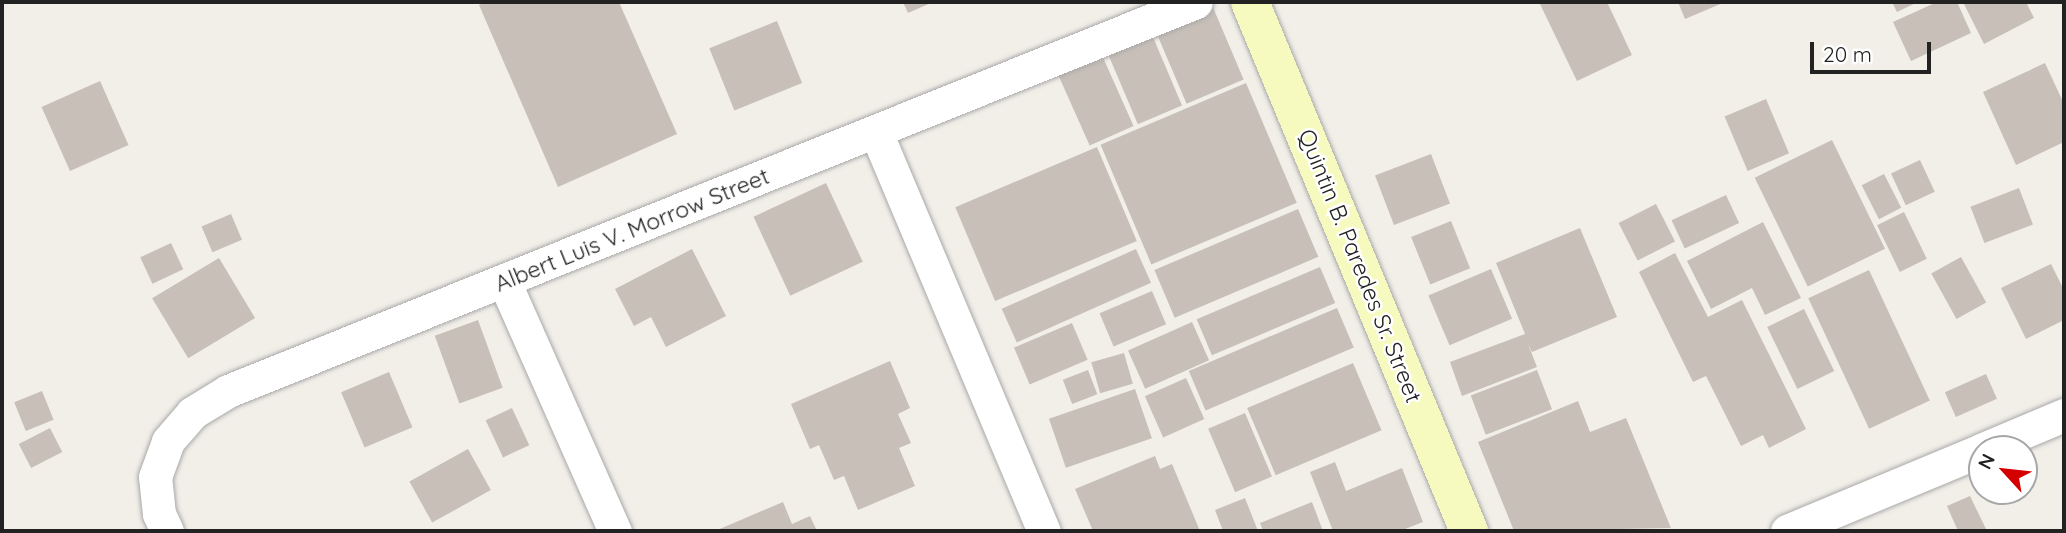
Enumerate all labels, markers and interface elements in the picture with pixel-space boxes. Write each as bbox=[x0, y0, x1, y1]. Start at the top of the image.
scale bar bbox=[1814, 28, 1935, 72]
text: 20 m bbox=[1823, 41, 1872, 67]
street label: Quintin B. Paredes Sr. Street bbox=[1292, 125, 1428, 407]
street label: Albert Luis V. Morrow Street bbox=[491, 162, 773, 298]
north arrow bbox=[1968, 435, 2038, 505]
text: N bbox=[1972, 450, 2000, 473]

